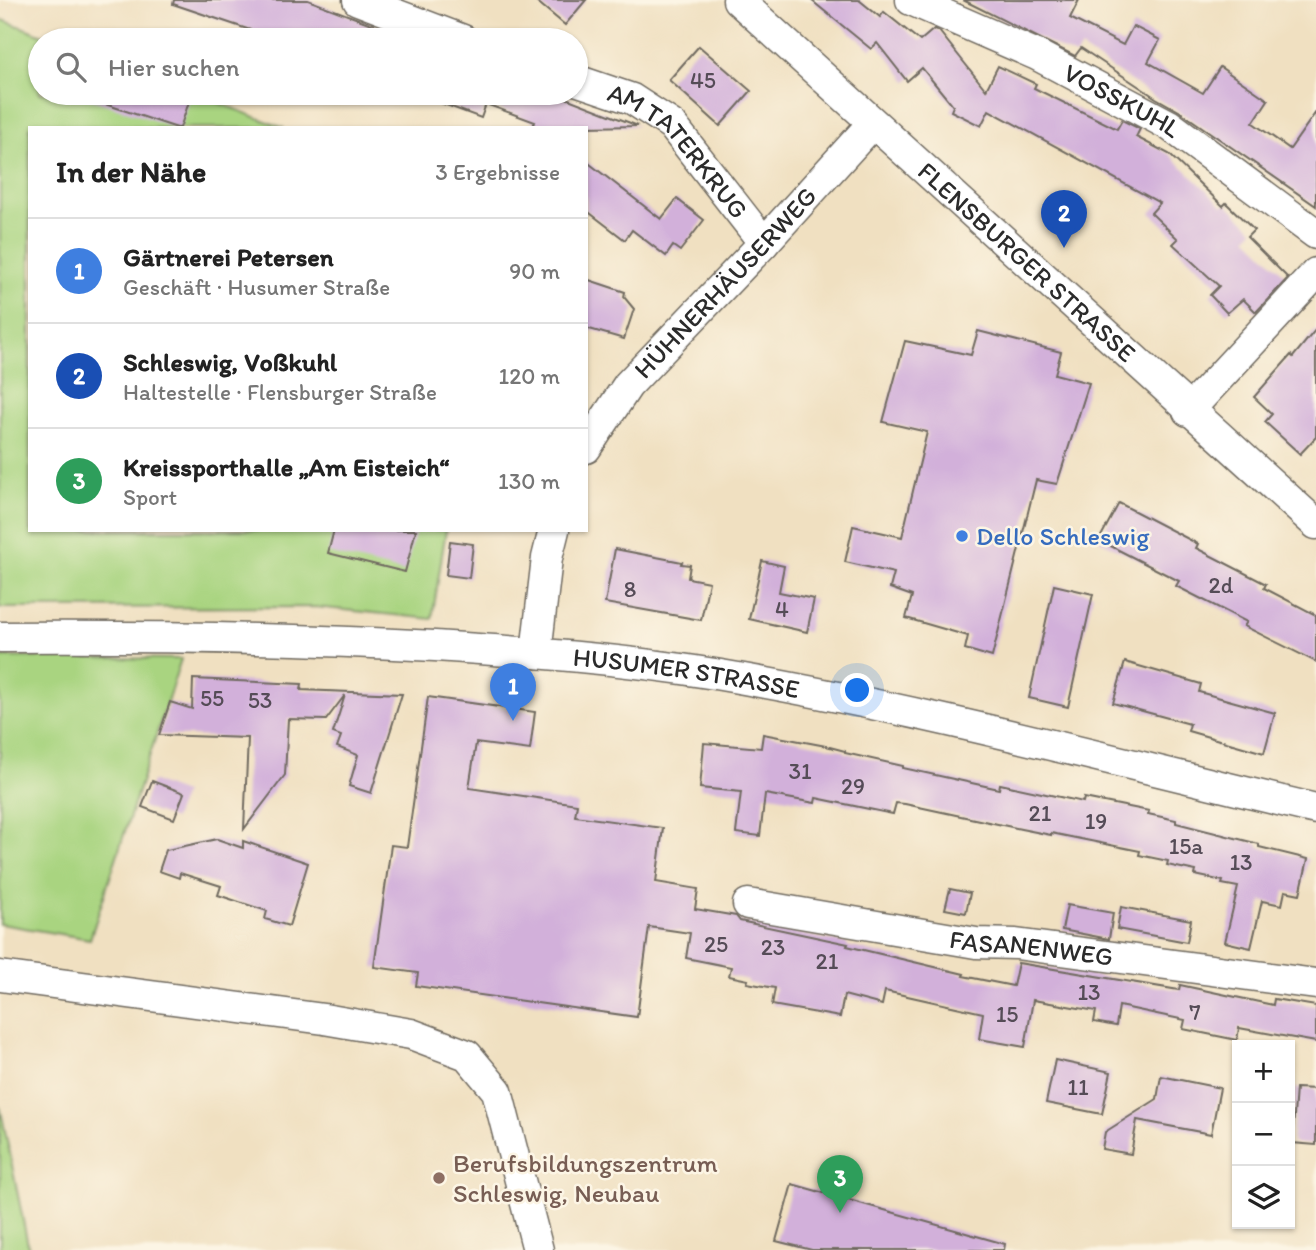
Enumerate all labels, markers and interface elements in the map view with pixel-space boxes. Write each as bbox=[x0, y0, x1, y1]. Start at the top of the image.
search box bbox=[28, 28, 588, 105]
icon: search bbox=[52, 48, 90, 86]
text: Hier suchen bbox=[108, 51, 240, 83]
street label: VOSSKUHL bbox=[1058, 56, 1188, 145]
house number: 45 bbox=[690, 66, 716, 94]
street label: AM TATERKRUG bbox=[604, 76, 755, 225]
text: In der Nähe bbox=[56, 153, 206, 190]
street label: FLENSBURGER STRASSE bbox=[911, 155, 1142, 369]
text: 3 Ergebnisse bbox=[435, 158, 560, 186]
street label: HÜHNERHÄUSERWEG bbox=[627, 180, 823, 385]
pin: 2 bbox=[1041, 190, 1087, 248]
text: Gärtnerei Petersen bbox=[123, 241, 334, 273]
text: 1 bbox=[74, 257, 84, 285]
text: 90 m bbox=[509, 257, 560, 285]
text: Geschäft · Husumer Straße bbox=[123, 273, 390, 301]
text: Schleswig, Voßkuhl bbox=[123, 346, 337, 378]
text: 2 bbox=[73, 362, 85, 390]
text: 120 m bbox=[499, 362, 560, 390]
text: Haltestelle · Flensburger Straße bbox=[123, 378, 437, 406]
text: Kreissporthalle „Am Eisteich“ bbox=[123, 451, 449, 483]
text: 3 bbox=[73, 467, 85, 495]
text: 130 m bbox=[498, 467, 560, 495]
text: Sport bbox=[123, 483, 177, 511]
place label: Dello Schleswig bbox=[976, 520, 1150, 552]
marker: Dello Schleswig bbox=[954, 528, 970, 544]
house number: 2d bbox=[1209, 571, 1234, 599]
house number: 8 bbox=[624, 575, 636, 603]
house number: 4 bbox=[775, 595, 789, 623]
street label: HUSUMER STRASSE bbox=[572, 641, 802, 705]
pin: 1 bbox=[490, 663, 536, 721]
your location bbox=[840, 673, 874, 707]
house number: 55 bbox=[200, 684, 224, 712]
house number: 53 bbox=[248, 686, 272, 714]
house number: 31 bbox=[788, 757, 812, 785]
house number: 29 bbox=[841, 772, 865, 800]
house number: 21 bbox=[1029, 799, 1052, 827]
house number: 19 bbox=[1085, 807, 1107, 835]
house number: 15a bbox=[1169, 832, 1203, 860]
house number: 13 bbox=[1229, 848, 1253, 876]
street label: FASANENWEG bbox=[947, 923, 1115, 973]
house number: 25 bbox=[704, 930, 728, 958]
house number: 23 bbox=[761, 933, 785, 961]
house number: 21 bbox=[816, 947, 839, 975]
house number: 13 bbox=[1077, 978, 1101, 1006]
house number: 7 bbox=[1189, 998, 1201, 1026]
house number: 15 bbox=[996, 1000, 1018, 1028]
map controls bbox=[1232, 1040, 1295, 1229]
button: + bbox=[1232, 1040, 1295, 1103]
house number: 11 bbox=[1067, 1073, 1089, 1101]
button: − bbox=[1232, 1103, 1295, 1166]
place label: Berufsbildungszentrum Schleswig, Neubau bbox=[453, 1147, 718, 1209]
pin: 3 bbox=[817, 1155, 863, 1213]
button: layers bbox=[1232, 1166, 1295, 1229]
marker: Berufsbildungszentrum Schleswig, Neubau bbox=[431, 1170, 447, 1186]

